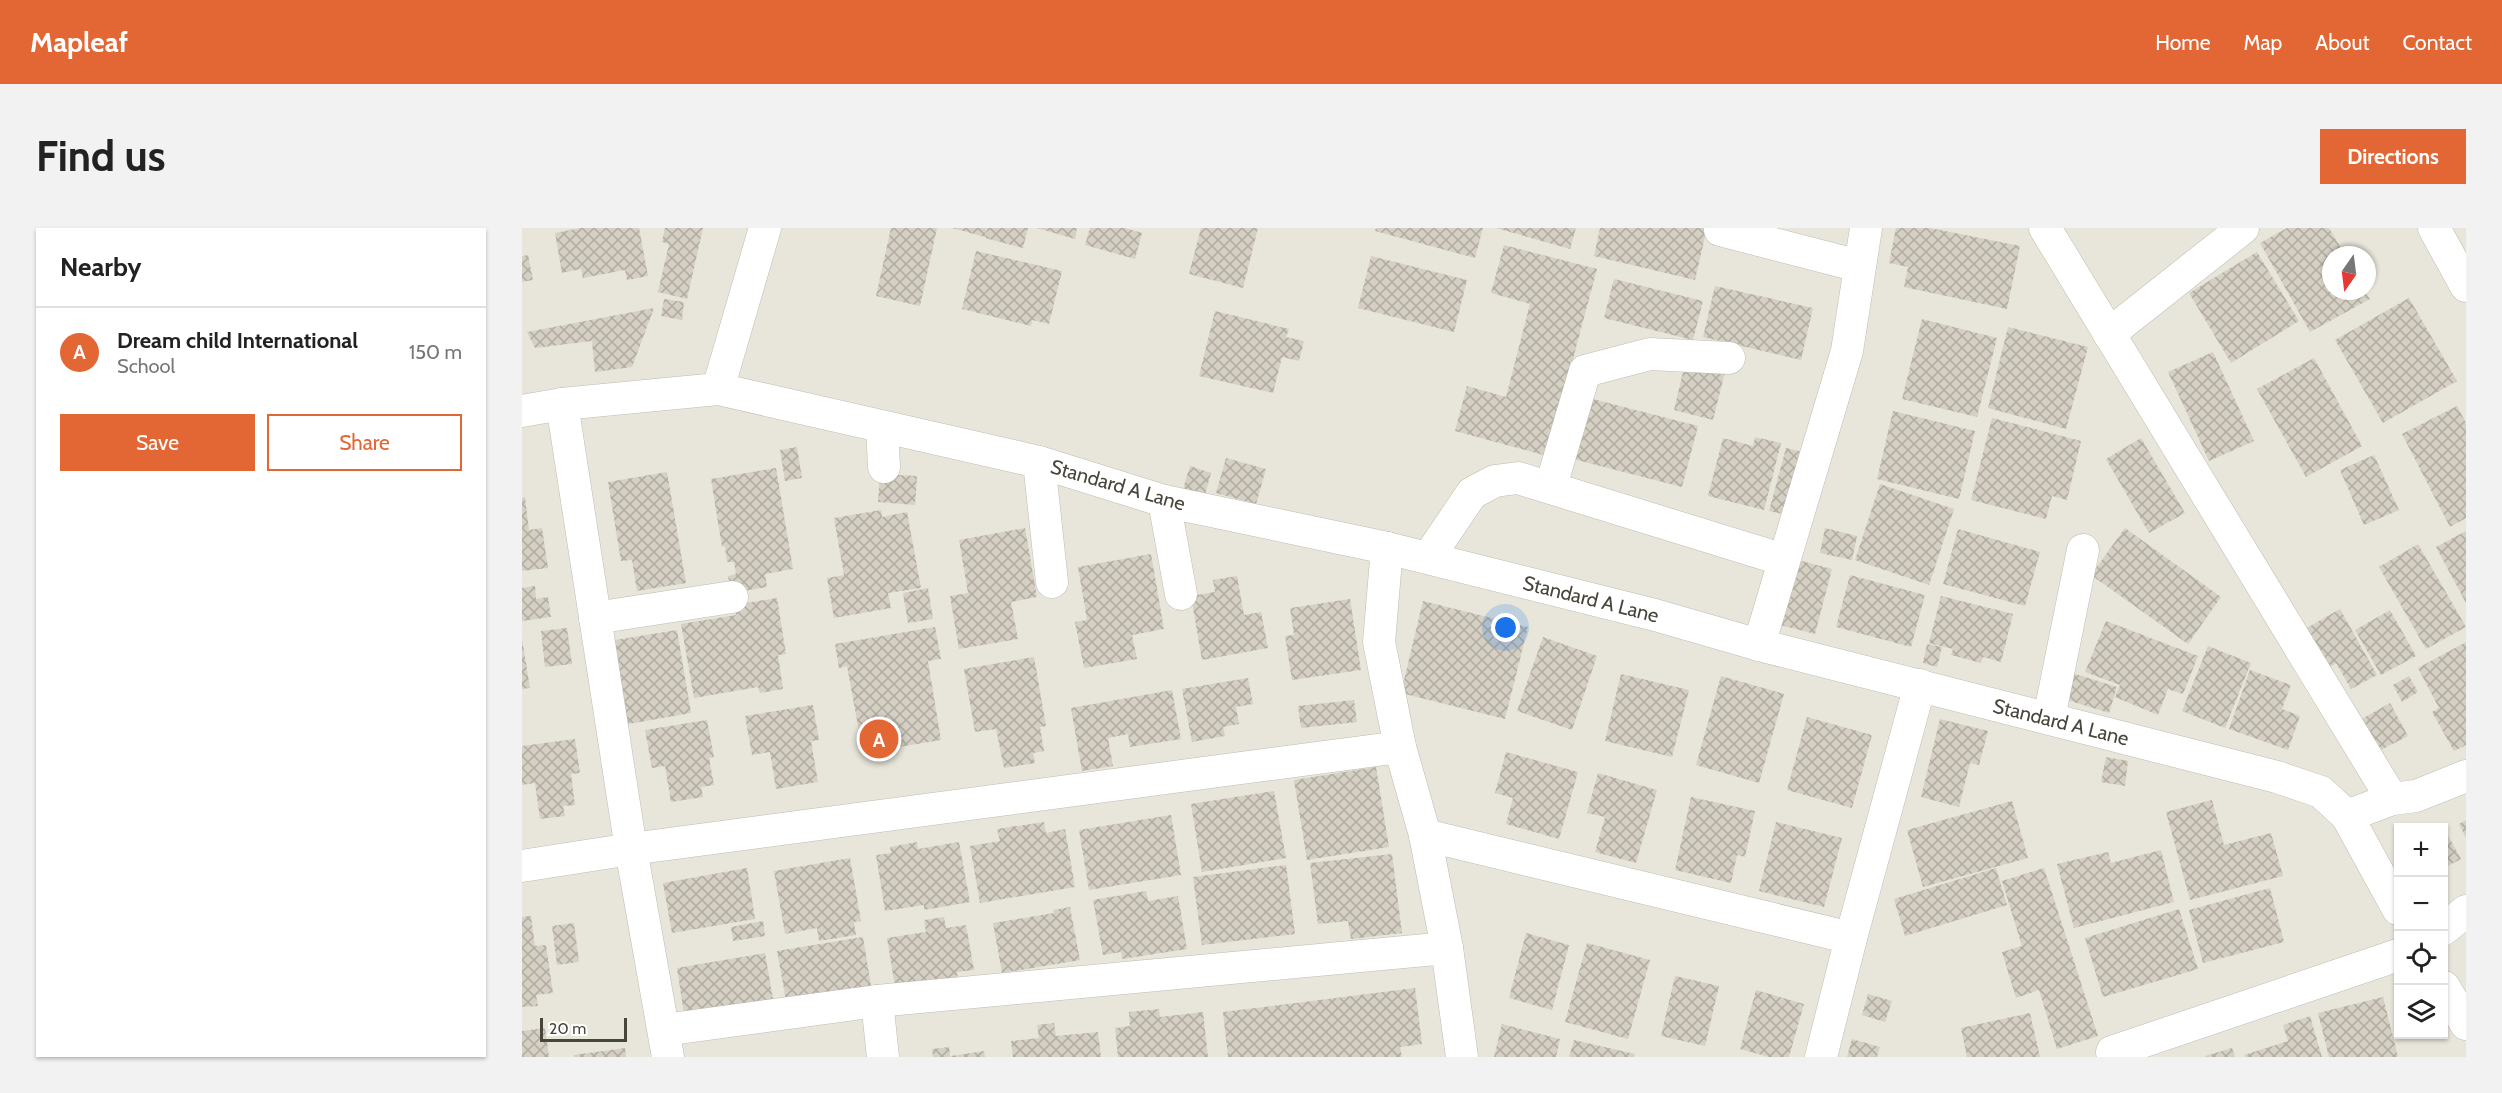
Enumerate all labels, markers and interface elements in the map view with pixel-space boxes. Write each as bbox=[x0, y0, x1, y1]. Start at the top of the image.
text: Mapleaf bbox=[30, 25, 128, 59]
text: Home bbox=[2155, 30, 2211, 55]
text: Map bbox=[2244, 30, 2282, 55]
text: About bbox=[2315, 30, 2369, 55]
text: Contact bbox=[2402, 30, 2472, 55]
button: Directions bbox=[2320, 129, 2466, 184]
text: Find us bbox=[36, 130, 165, 182]
north arrow bbox=[2322, 246, 2376, 300]
text: Nearby bbox=[60, 251, 141, 283]
text: Dream child International bbox=[117, 327, 358, 354]
text: A bbox=[73, 340, 86, 364]
text: 150 m bbox=[409, 340, 462, 364]
text: School bbox=[117, 354, 175, 378]
button: Save bbox=[60, 414, 255, 471]
button: Share bbox=[267, 414, 462, 471]
street label: Standard A Lane bbox=[1048, 454, 1188, 516]
street label: Standard A Lane bbox=[1521, 571, 1661, 627]
your location bbox=[1491, 613, 1520, 642]
street label: Standard A Lane bbox=[1991, 694, 2131, 750]
pin: A bbox=[860, 716, 898, 762]
map controls bbox=[2394, 823, 2448, 1039]
button: + bbox=[2394, 823, 2448, 877]
button: − bbox=[2394, 877, 2448, 931]
button: locate bbox=[2394, 931, 2448, 985]
button: layers bbox=[2394, 985, 2448, 1039]
scale bar bbox=[540, 1015, 627, 1042]
text: 20 m bbox=[549, 1019, 586, 1038]

